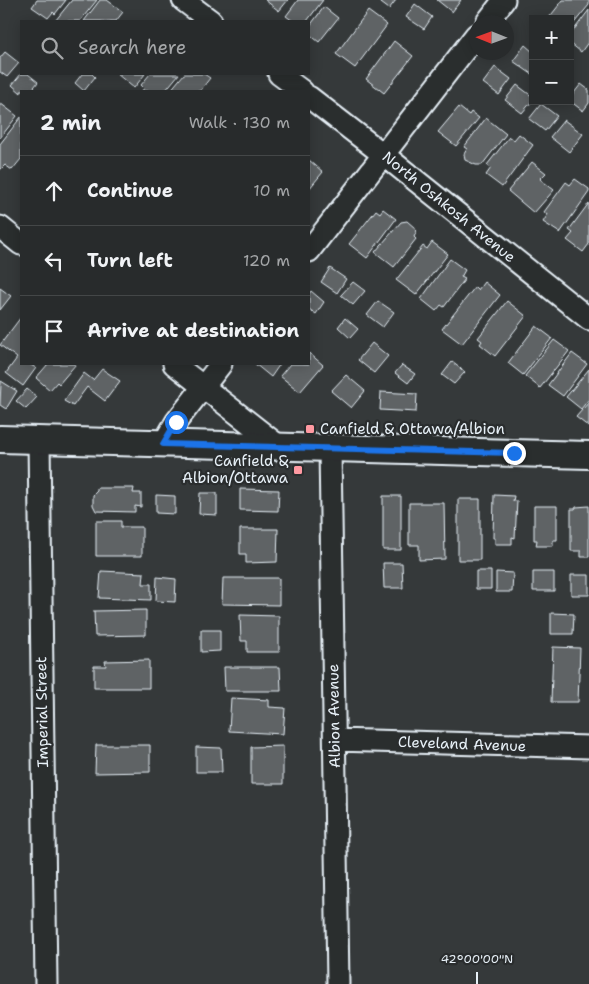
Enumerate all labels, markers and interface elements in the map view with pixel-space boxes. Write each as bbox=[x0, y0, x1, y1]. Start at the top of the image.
north arrow bbox=[469, 15, 514, 60]
map controls bbox=[529, 15, 574, 105]
button: + bbox=[529, 15, 574, 60]
search box bbox=[20, 20, 310, 75]
icon: search bbox=[38, 34, 66, 62]
text: Search here bbox=[78, 35, 187, 60]
button: − bbox=[529, 60, 574, 105]
text: 2 min bbox=[40, 109, 101, 137]
text: Walk · 130 m bbox=[189, 112, 290, 133]
street label: North Oshkosh Avenue bbox=[378, 147, 520, 267]
icon: ahead bbox=[40, 177, 68, 205]
text: Continue bbox=[87, 178, 173, 203]
text: 10 m bbox=[253, 180, 290, 201]
icon: left bbox=[40, 247, 68, 275]
text: Turn left bbox=[87, 248, 173, 273]
text: 120 m bbox=[243, 250, 290, 271]
icon: arrive bbox=[40, 317, 68, 345]
text: Arrive at destination bbox=[87, 318, 299, 343]
route start bbox=[165, 411, 188, 434]
place label: Canfield & Ottawa/Albion bbox=[320, 419, 505, 439]
marker: Canfield & Ottawa/Albion bbox=[304, 423, 316, 435]
route end bbox=[503, 442, 526, 465]
place label: Canfield & Albion/Ottawa bbox=[182, 451, 289, 488]
marker: Canfield & Albion/Ottawa bbox=[292, 464, 304, 476]
street label: Imperial Street bbox=[31, 656, 53, 768]
street label: Albion Avenue bbox=[323, 664, 345, 768]
street label: Cleveland Avenue bbox=[397, 732, 527, 756]
text: 42°00'00"N bbox=[441, 951, 513, 967]

